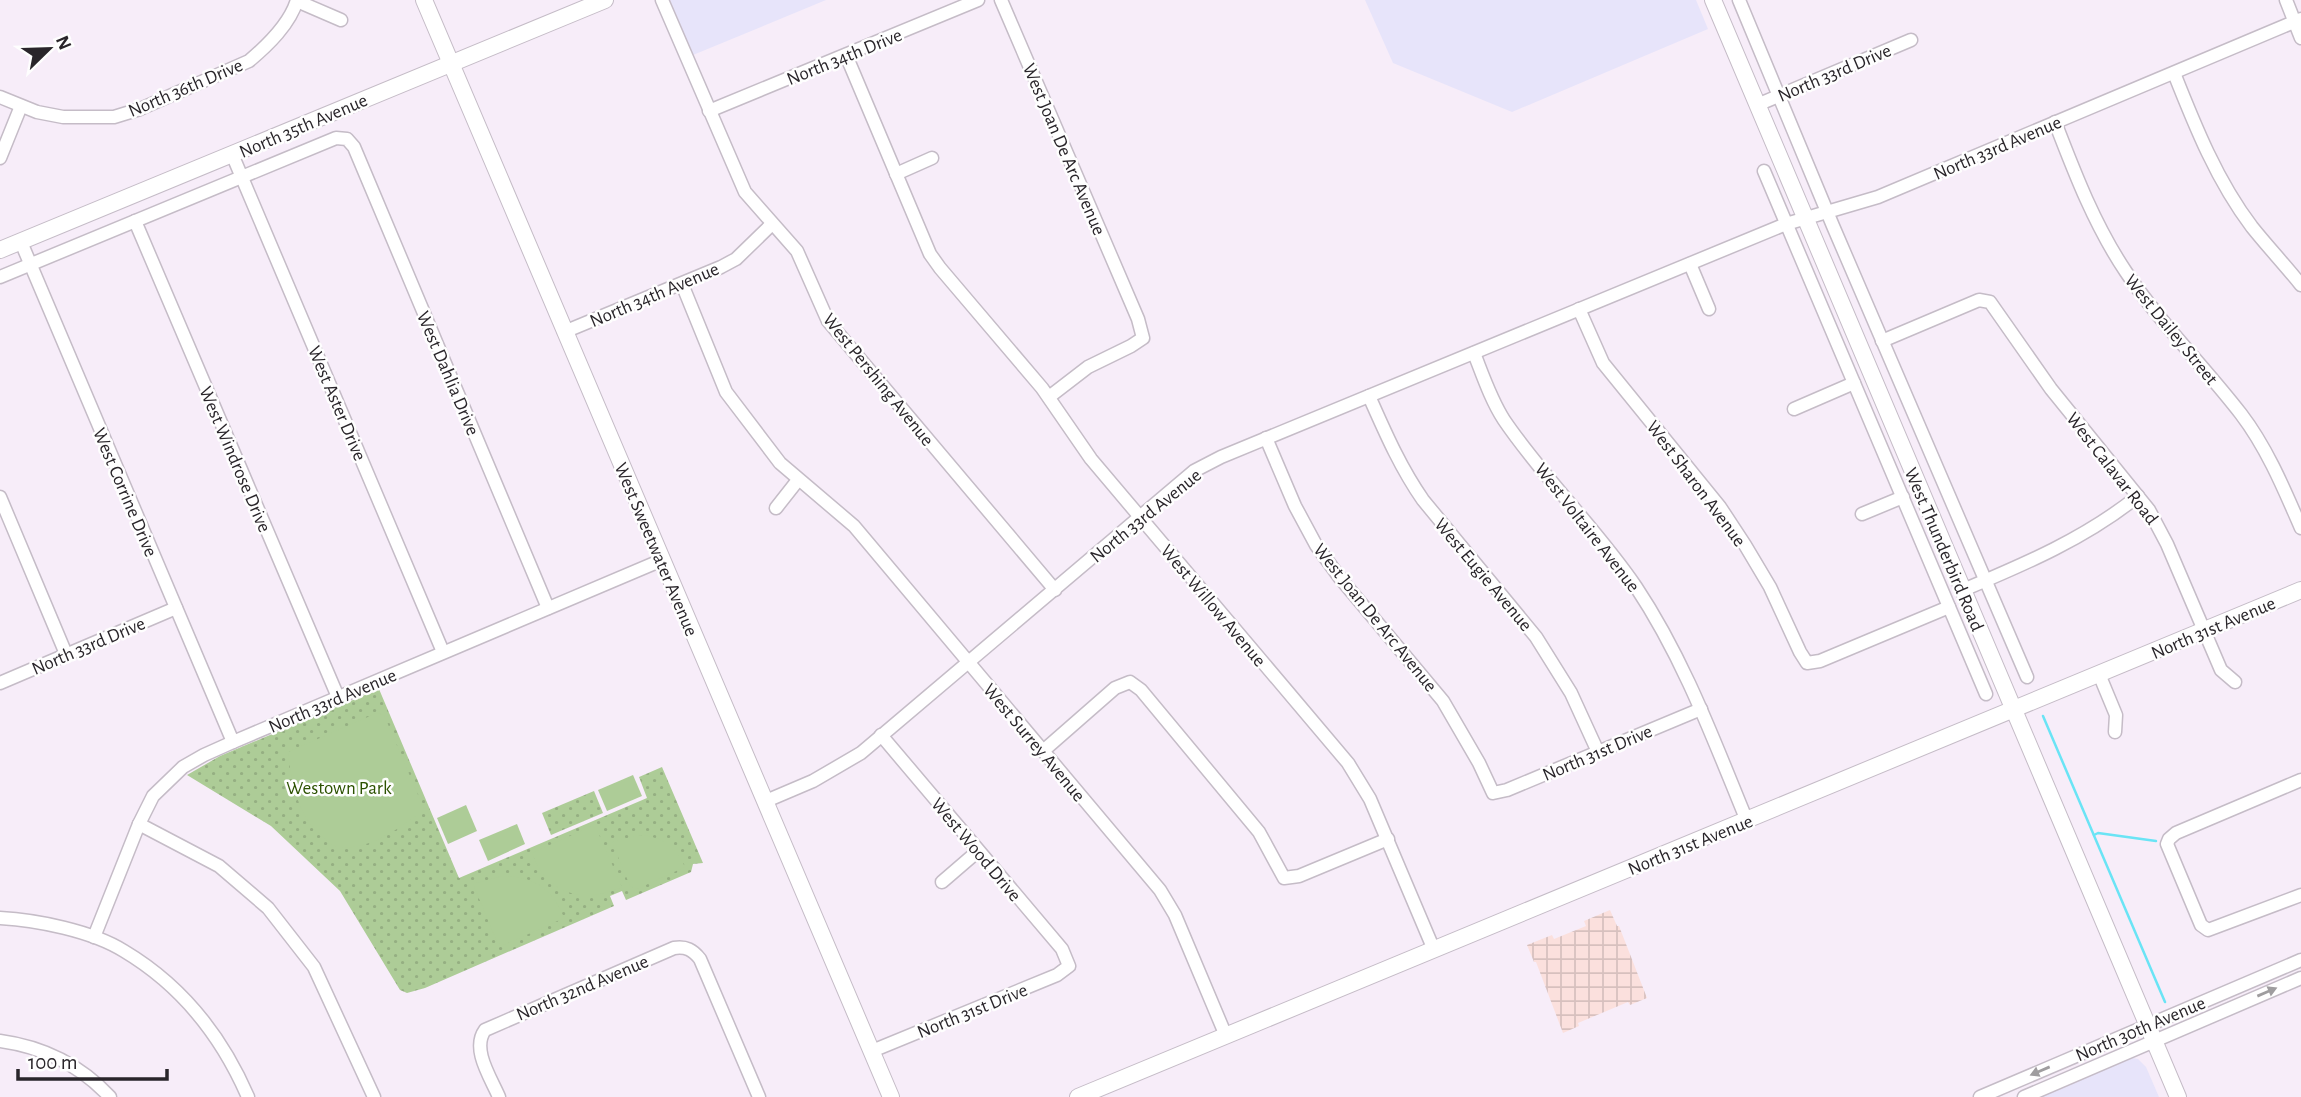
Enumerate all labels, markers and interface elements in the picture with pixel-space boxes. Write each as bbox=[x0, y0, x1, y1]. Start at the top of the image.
north arrow bbox=[14, 14, 84, 84]
street label: North 34th Drive bbox=[784, 26, 905, 89]
text: N bbox=[52, 33, 75, 53]
street label: North 33rd Drive bbox=[1775, 41, 1894, 106]
street label: North 36th Drive bbox=[126, 56, 246, 121]
street label: West Joan De Arc Avenue bbox=[1019, 61, 1108, 238]
street label: North 35th Avenue bbox=[237, 91, 370, 162]
street label: North 33rd Avenue bbox=[1931, 113, 2064, 184]
street label: North 34th Avenue bbox=[587, 260, 722, 331]
street label: West Dailey Street bbox=[2121, 271, 2221, 389]
street label: West Dahlia Drive bbox=[413, 309, 482, 438]
street label: West Pershing Avenue bbox=[819, 310, 937, 450]
street label: West Aster Drive bbox=[304, 344, 369, 464]
street label: West Windrose Drive bbox=[195, 384, 274, 535]
street label: West Calavar Road bbox=[2062, 409, 2161, 529]
street label: West Sharon Avenue bbox=[1642, 418, 1749, 550]
street label: West Corrine Drive bbox=[89, 425, 160, 560]
street label: West Sweetwater Avenue bbox=[610, 460, 701, 639]
street label: West Voltaire Avenue bbox=[1531, 460, 1643, 596]
street label: West Thunderbird Road bbox=[1901, 465, 1987, 634]
street label: North 33rd Avenue bbox=[1087, 466, 1205, 567]
street label: West Eugie Avenue bbox=[1430, 515, 1535, 635]
street label: West Joan De Arc Avenue bbox=[1309, 540, 1440, 696]
street label: West Willow Avenue bbox=[1157, 541, 1269, 670]
street label: North 31st Avenue bbox=[2149, 594, 2278, 663]
street label: North 33rd Drive bbox=[29, 614, 148, 679]
street label: North 33rd Avenue bbox=[266, 666, 399, 737]
street label: West Surrey Avenue bbox=[979, 680, 1088, 805]
street label: North 31st Drive bbox=[1540, 722, 1655, 785]
park label: Westown Park bbox=[286, 779, 392, 798]
street label: West Wood Drive bbox=[927, 795, 1024, 905]
street label: North 31st Avenue bbox=[1625, 812, 1756, 879]
street label: North 32nd Avenue bbox=[514, 952, 651, 1025]
street label: North 31st Drive bbox=[915, 981, 1030, 1042]
one-way arrow bbox=[2257, 987, 2278, 998]
street label: North 30th Avenue bbox=[2073, 993, 2208, 1065]
scale bar bbox=[18, 1038, 166, 1082]
text: 100 m bbox=[28, 1052, 78, 1073]
one-way arrow bbox=[2030, 1066, 2051, 1077]

